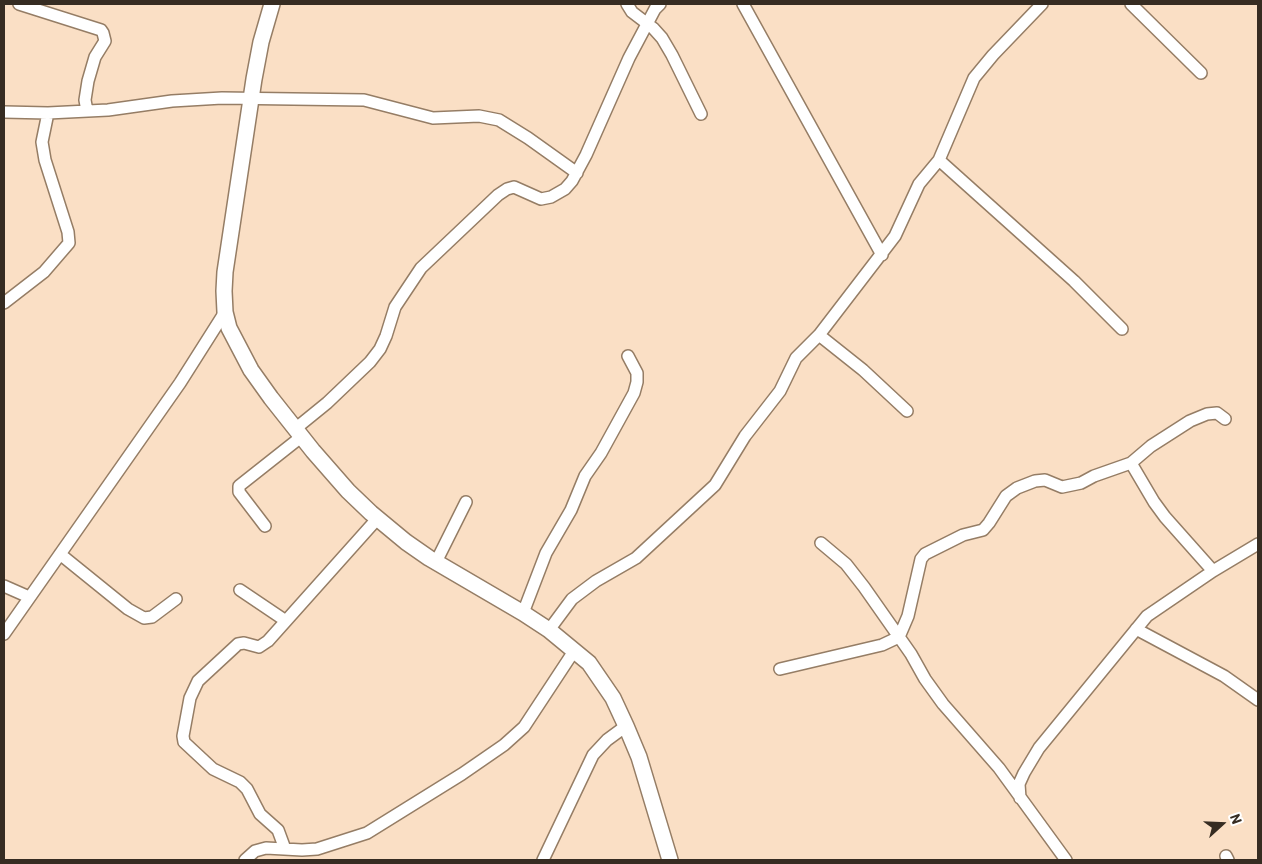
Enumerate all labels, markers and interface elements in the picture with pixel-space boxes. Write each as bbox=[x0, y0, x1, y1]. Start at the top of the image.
north arrow bbox=[1197, 799, 1247, 849]
text: N bbox=[1227, 811, 1246, 826]

